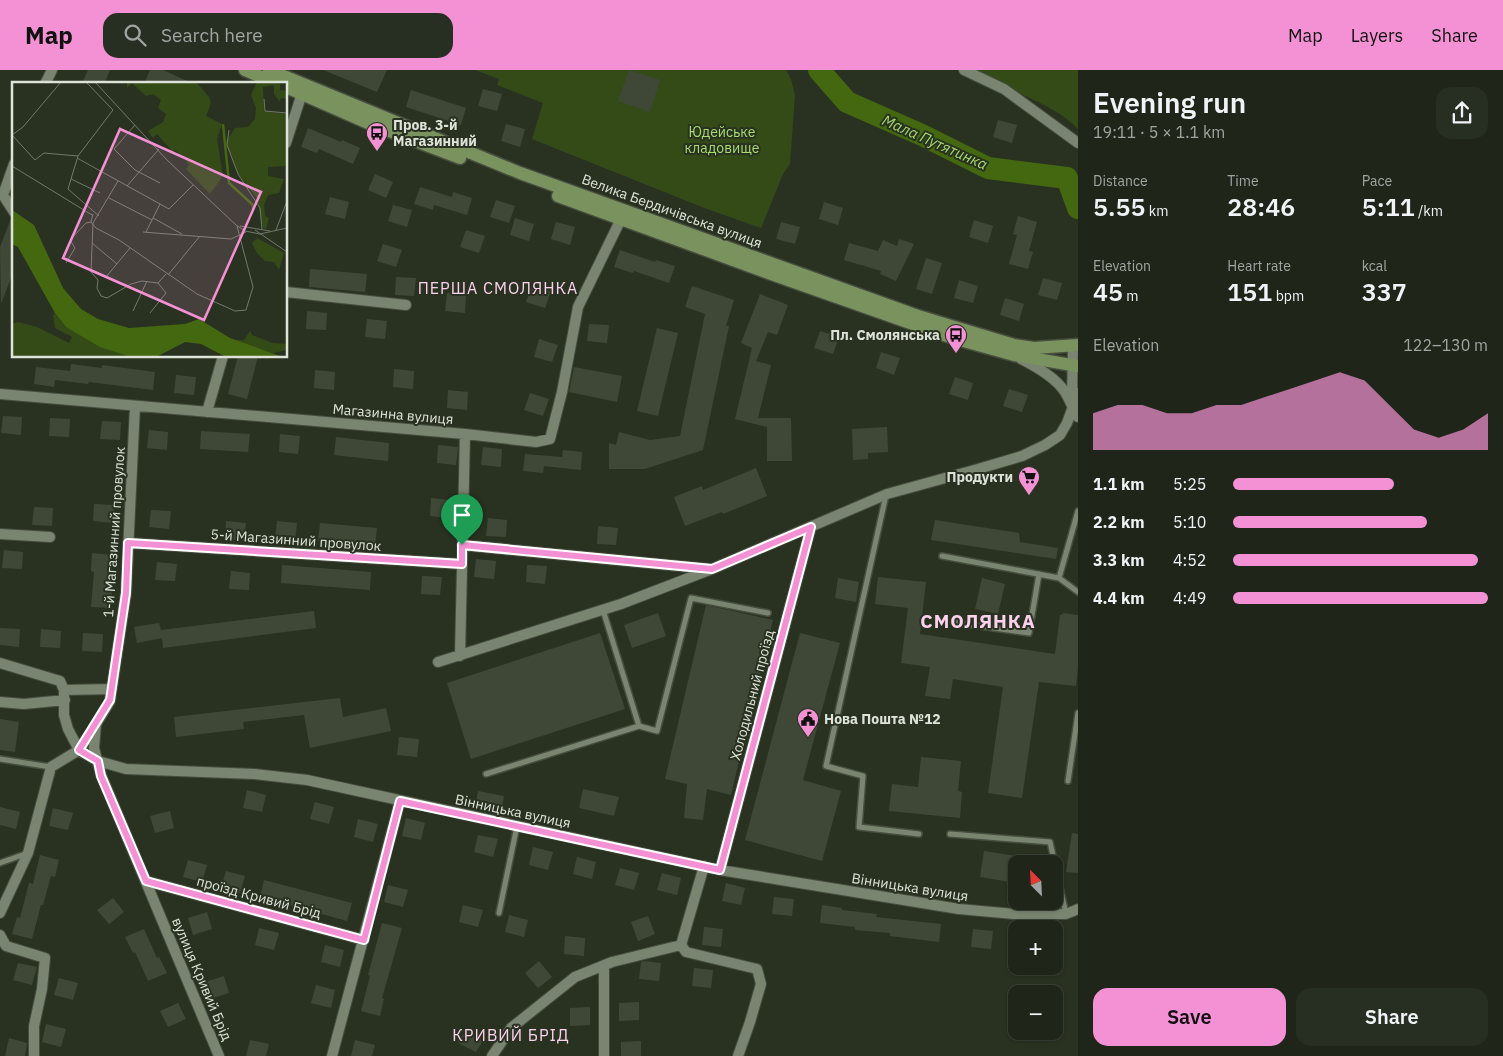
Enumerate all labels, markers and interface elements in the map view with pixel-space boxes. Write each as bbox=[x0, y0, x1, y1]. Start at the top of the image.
search box bbox=[103, 13, 453, 58]
text: Map bbox=[25, 19, 73, 51]
icon: search bbox=[121, 21, 149, 49]
text: Search here bbox=[161, 23, 263, 47]
text: Map bbox=[1288, 24, 1323, 47]
text: Layers bbox=[1351, 24, 1403, 47]
text: Share bbox=[1431, 24, 1478, 47]
inset map bbox=[12, 82, 288, 358]
text: Evening run bbox=[1093, 84, 1246, 121]
button: share bbox=[1436, 87, 1488, 139]
water label: Мала Путятинка bbox=[879, 110, 991, 174]
place label: Пров. 3-й Магазинний bbox=[393, 116, 477, 150]
bus stop icon: Пров. 3-й Магазинний bbox=[365, 121, 389, 152]
text: 19:11 · 5 × 1.1 km bbox=[1093, 122, 1225, 142]
park label: Юдейське кладовище bbox=[685, 123, 760, 157]
street label: Велика Бердичівська вулиця bbox=[579, 170, 765, 252]
text: Distance bbox=[1093, 172, 1148, 190]
text: Time bbox=[1227, 172, 1259, 190]
text: Pace bbox=[1362, 172, 1392, 190]
text: 5.55 bbox=[1093, 190, 1145, 223]
text: 28:46 bbox=[1227, 190, 1295, 223]
text: 5:11 bbox=[1362, 190, 1415, 223]
text: km bbox=[1145, 202, 1168, 220]
text: /km bbox=[1415, 202, 1443, 220]
text: Elevation bbox=[1093, 257, 1151, 275]
text: Heart rate bbox=[1227, 257, 1291, 275]
text: kcal bbox=[1362, 257, 1387, 275]
text: 45 bbox=[1093, 275, 1123, 308]
text: 151 bbox=[1227, 275, 1272, 308]
text: 337 bbox=[1362, 275, 1407, 308]
district label: ПЕРША СМОЛЯНКА bbox=[418, 278, 578, 298]
text: m bbox=[1123, 287, 1139, 305]
text: bpm bbox=[1272, 287, 1304, 305]
bus stop icon: Пл. Смолянська bbox=[944, 323, 968, 354]
place label: Пл. Смолянська bbox=[830, 326, 940, 344]
text: Elevation bbox=[1093, 335, 1159, 355]
text: 122–130 m bbox=[1403, 335, 1488, 355]
street label: Магазинна вулиця bbox=[332, 400, 454, 428]
street label: 1-й Магазинний провулок bbox=[99, 446, 129, 618]
supermarket icon: Продукти bbox=[1017, 465, 1041, 496]
place label: Продукти bbox=[946, 468, 1013, 486]
text: 1.1 km bbox=[1093, 474, 1144, 494]
text: 5:25 bbox=[1173, 474, 1206, 494]
pin bbox=[441, 494, 483, 545]
icon: arrive bbox=[448, 501, 476, 529]
text: 2.2 km bbox=[1093, 512, 1144, 532]
text: 5:10 bbox=[1173, 512, 1206, 532]
street label: 5-й Магазинний провулок bbox=[210, 525, 382, 555]
text: 3.3 km bbox=[1093, 550, 1144, 570]
text: 4:52 bbox=[1173, 550, 1206, 570]
text: 4.4 km bbox=[1093, 588, 1144, 608]
text: 4:49 bbox=[1173, 588, 1206, 608]
district label: СМОЛЯНКА bbox=[920, 609, 1036, 633]
street label: Холодильний проїзд bbox=[726, 628, 778, 762]
public building icon: Нова Пошта №12 bbox=[796, 707, 820, 738]
place label: Нова Пошта №12 bbox=[824, 710, 941, 728]
street label: Вінницька вулиця bbox=[453, 790, 573, 832]
north arrow bbox=[1008, 855, 1062, 910]
map controls bbox=[1008, 855, 1063, 1040]
street label: Вінницька вулиця bbox=[850, 869, 970, 905]
street label: проїзд Кривий Брід bbox=[195, 872, 323, 922]
street label: вулиця Кривий Брід bbox=[168, 915, 236, 1043]
button: + bbox=[1008, 920, 1063, 975]
button: − bbox=[1008, 985, 1063, 1040]
button: Save bbox=[1093, 988, 1286, 1046]
button: Share bbox=[1296, 988, 1488, 1046]
district label: КРИВИЙ БРІД bbox=[452, 1025, 570, 1045]

